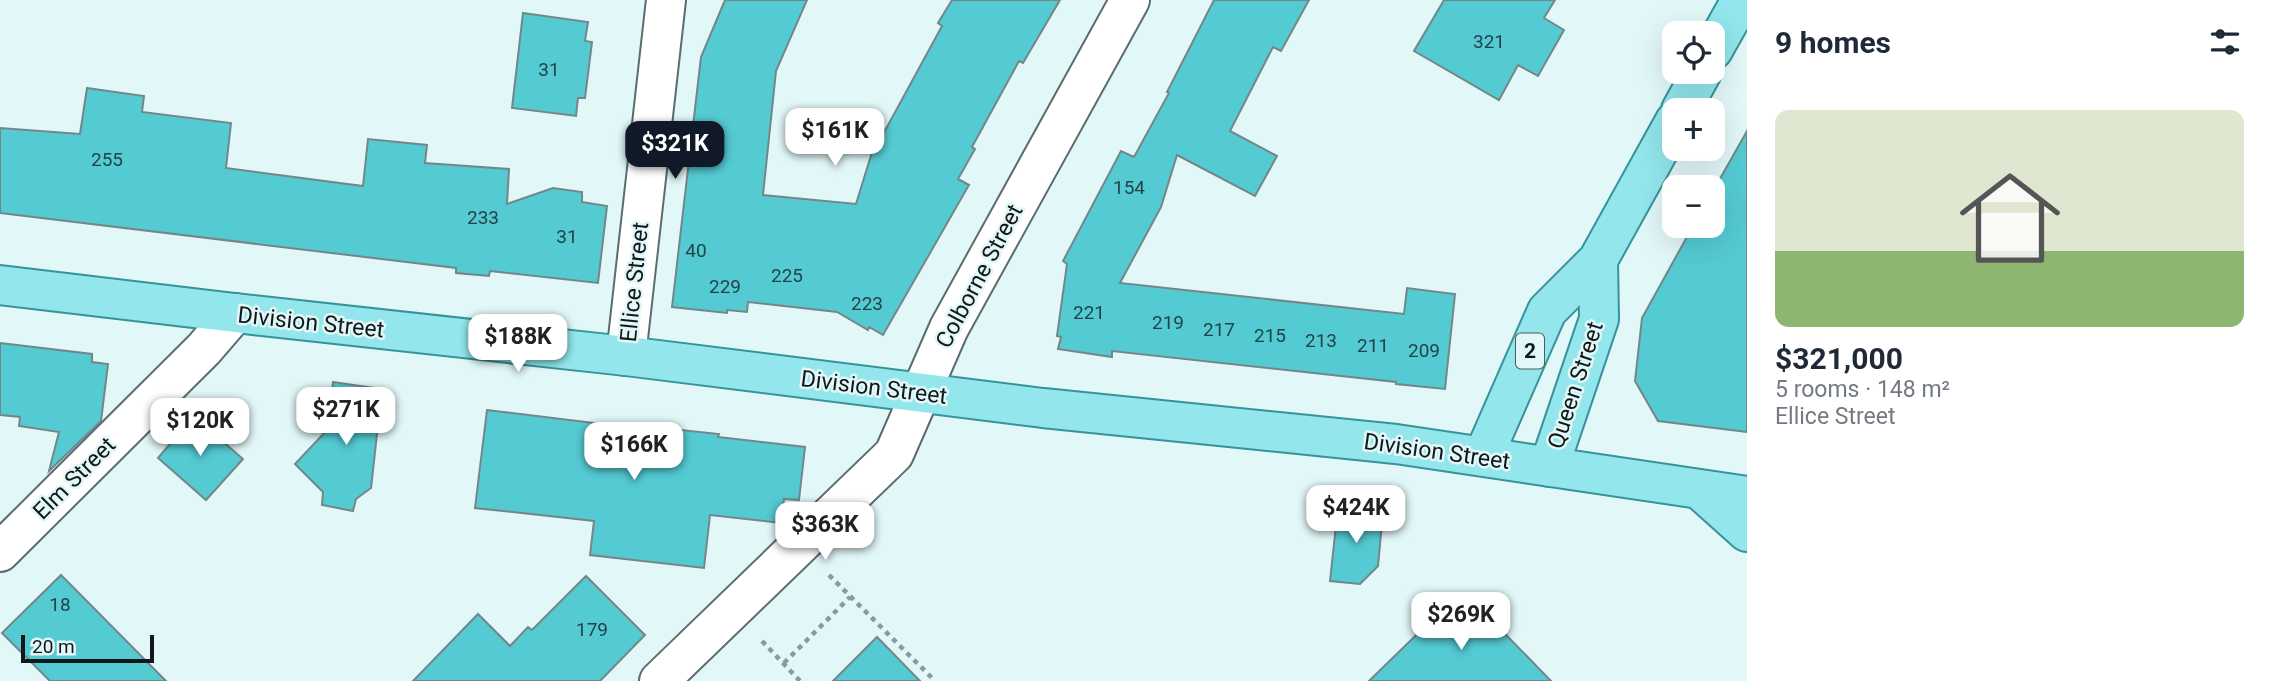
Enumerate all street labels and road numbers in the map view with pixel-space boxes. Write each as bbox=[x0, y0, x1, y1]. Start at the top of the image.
street label: Colborne Street bbox=[930, 200, 1029, 353]
street label: Ellice Street bbox=[615, 221, 654, 343]
street label: Division Street bbox=[236, 301, 386, 344]
street label: Queen Street bbox=[1542, 318, 1609, 452]
road number: 2 bbox=[1516, 334, 1544, 368]
street label: Division Street bbox=[799, 365, 949, 410]
street label: Division Street bbox=[1362, 428, 1512, 475]
street label: Elm Street bbox=[28, 432, 121, 525]

